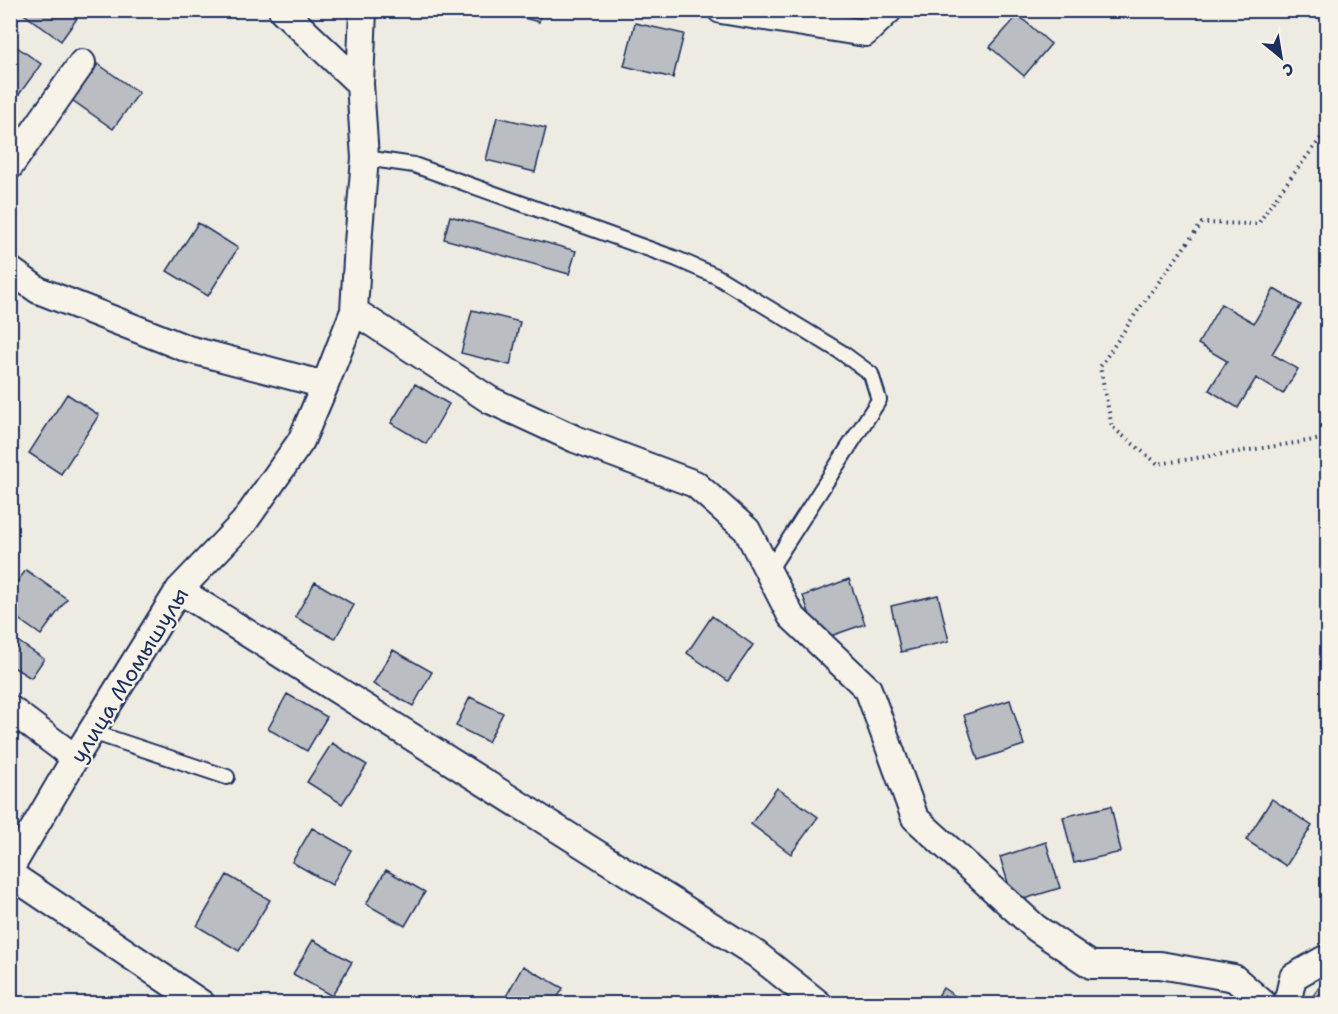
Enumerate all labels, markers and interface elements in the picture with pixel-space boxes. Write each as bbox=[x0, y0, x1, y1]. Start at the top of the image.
north arrow bbox=[1251, 27, 1311, 87]
text: С bbox=[1279, 58, 1298, 81]
street label: улица Момышулы bbox=[64, 582, 195, 769]

